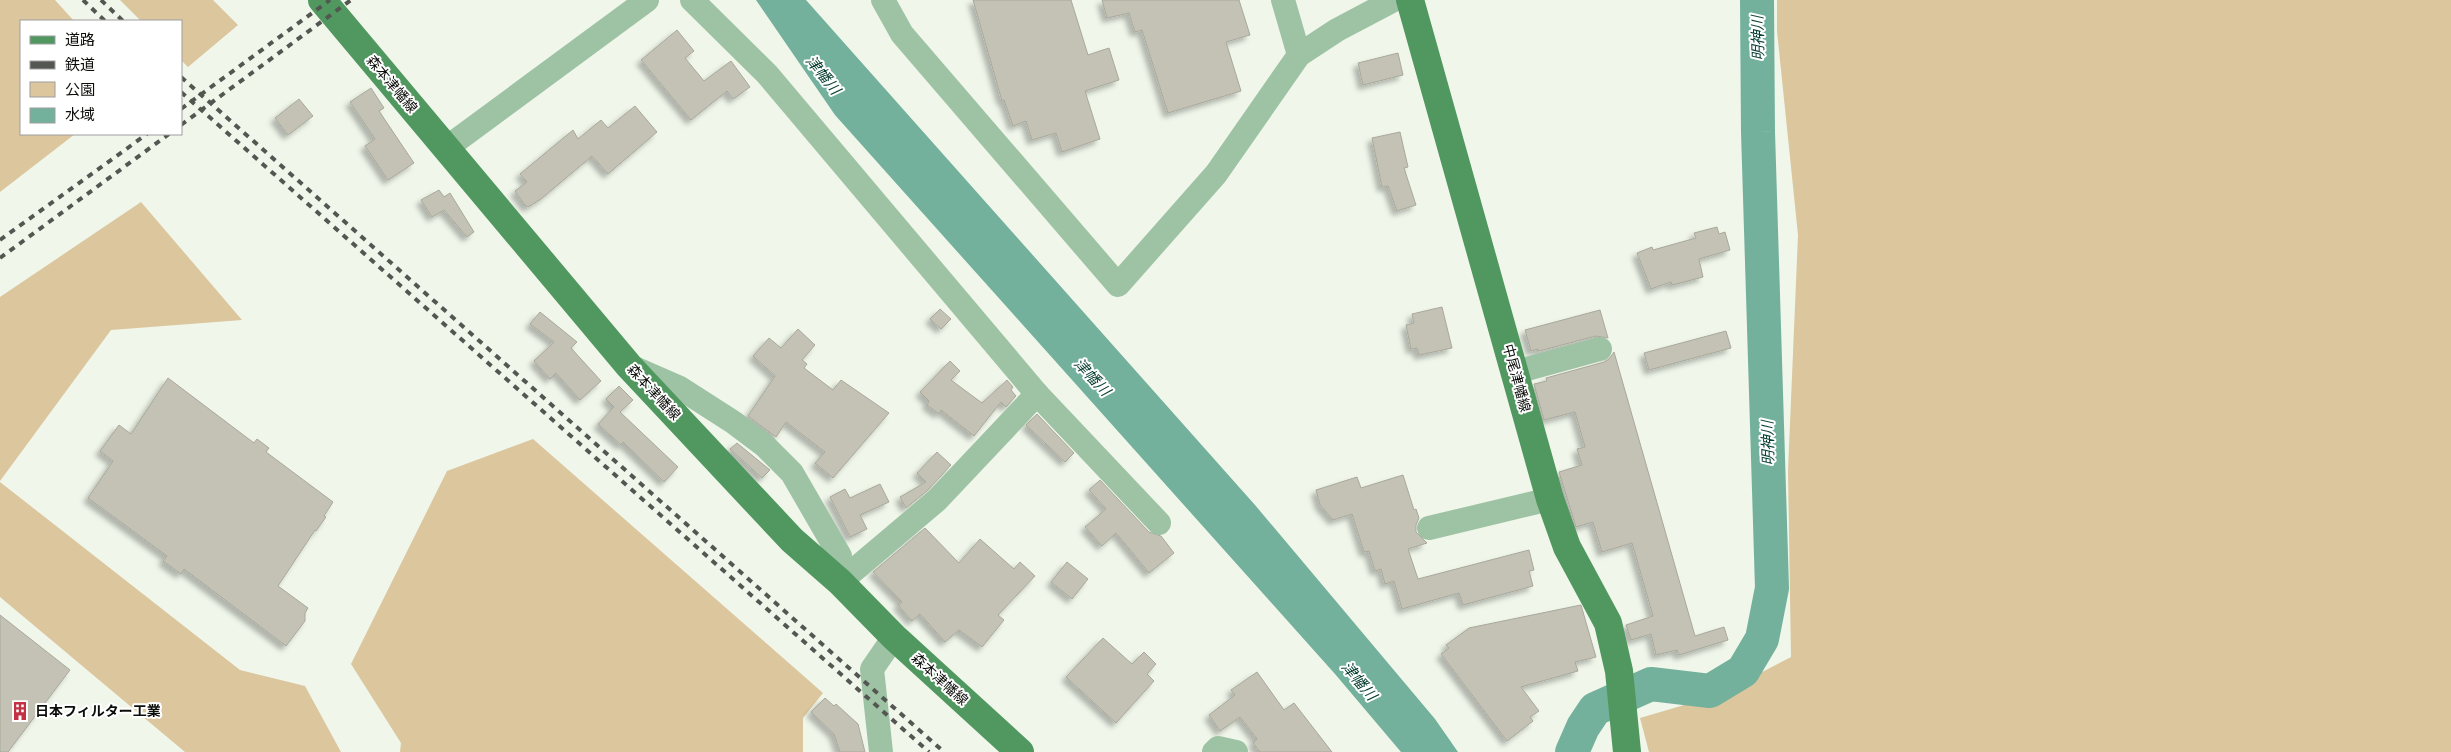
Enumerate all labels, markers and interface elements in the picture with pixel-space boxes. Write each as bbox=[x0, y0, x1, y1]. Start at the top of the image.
water label: 明神川 bbox=[1747, 13, 1767, 61]
legend bbox=[20, 20, 182, 135]
text: 道路 bbox=[65, 29, 95, 49]
street label: 森本津幡線 bbox=[363, 51, 422, 117]
water label: 津幡川 bbox=[802, 51, 847, 100]
text: 鉄道 bbox=[65, 54, 95, 74]
text: 公園 bbox=[65, 79, 95, 99]
text: 水域 bbox=[65, 104, 95, 124]
street label: 中尾津幡線 bbox=[1499, 342, 1536, 414]
water label: 津幡川 bbox=[1070, 353, 1117, 401]
street label: 森本津幡線 bbox=[624, 360, 685, 424]
water label: 明神川 bbox=[1757, 418, 1777, 466]
street label: 森本津幡線 bbox=[908, 648, 973, 709]
water label: 津幡川 bbox=[1338, 657, 1383, 706]
building icon: 日本フィルター工業 bbox=[9, 700, 31, 722]
place label: 日本フィルター工業 bbox=[35, 701, 161, 720]

